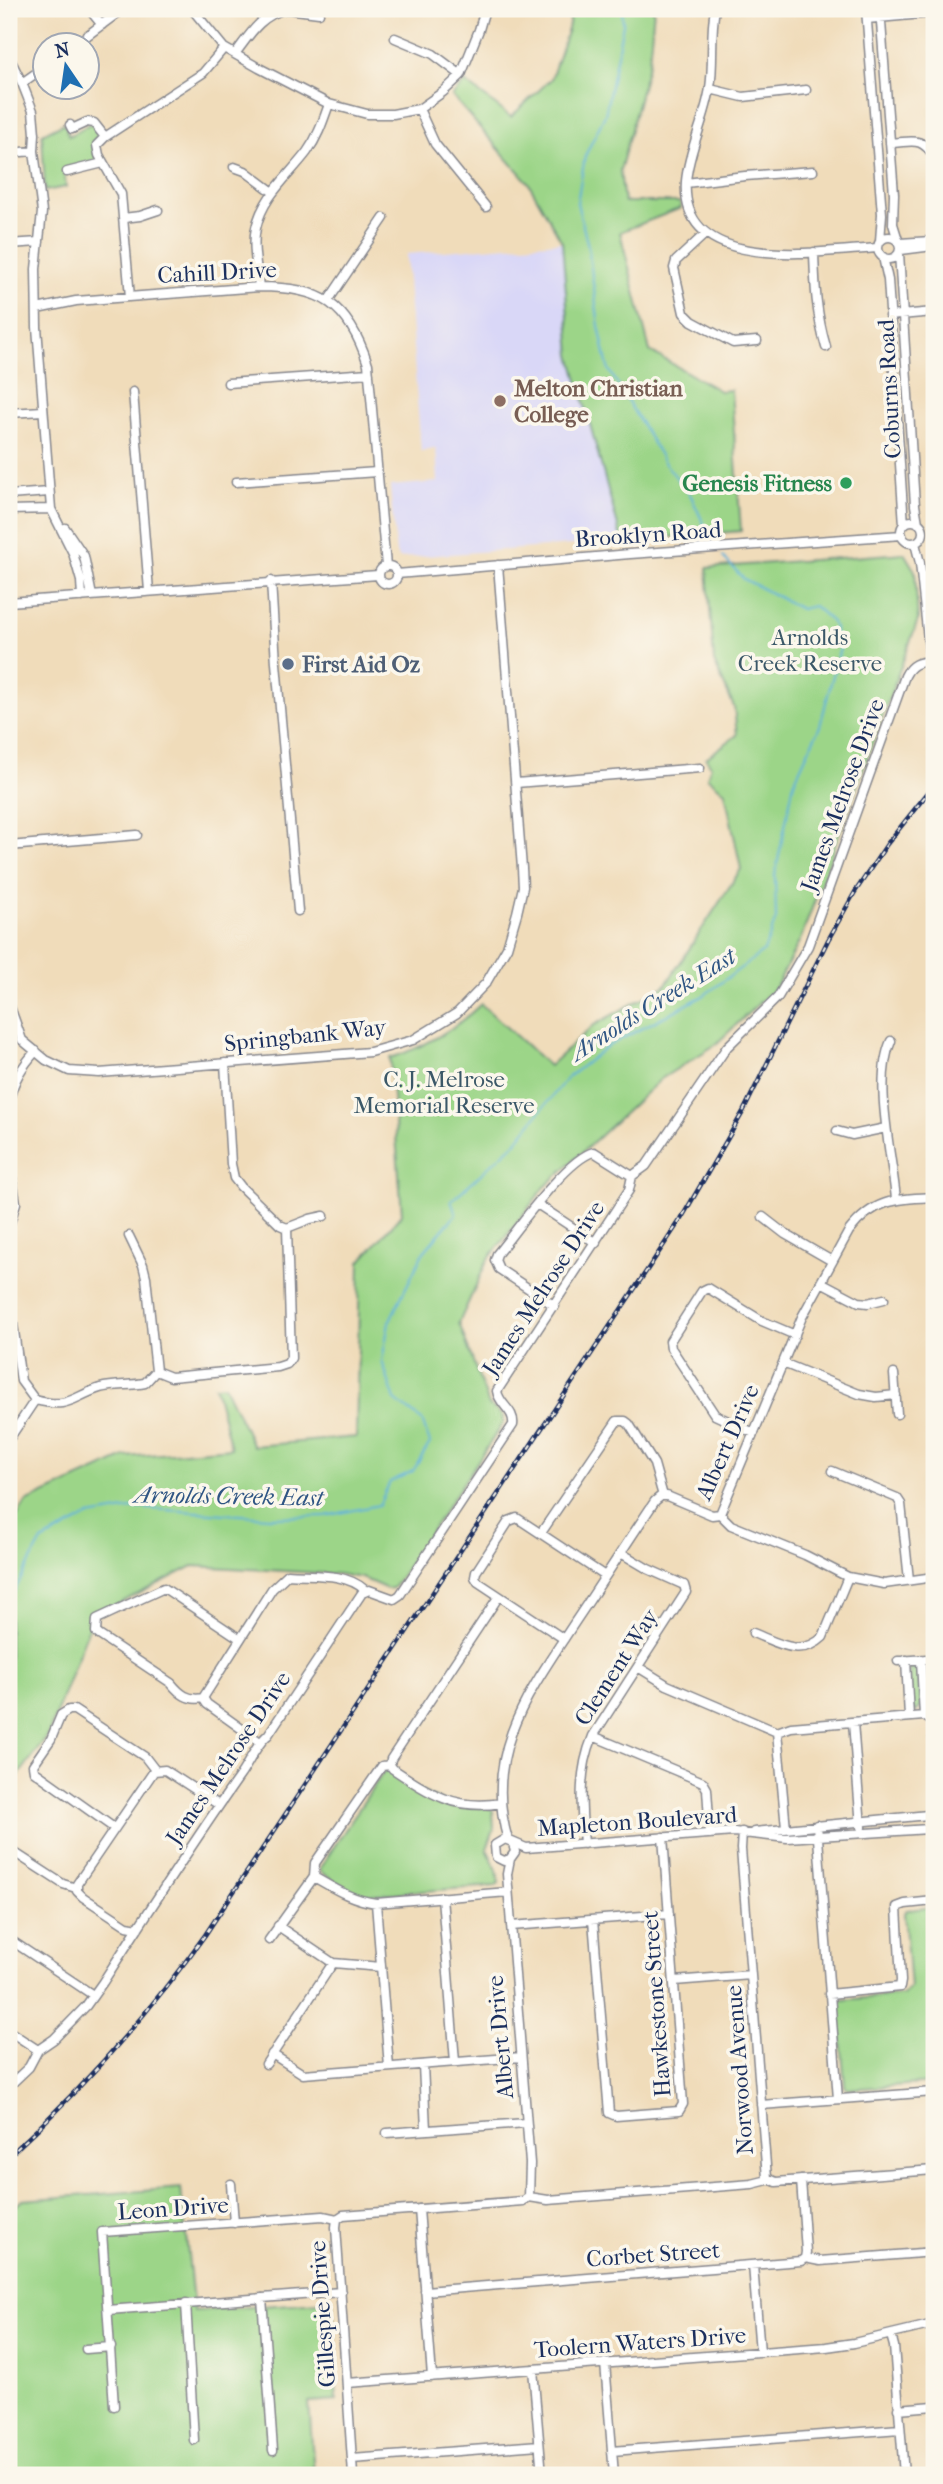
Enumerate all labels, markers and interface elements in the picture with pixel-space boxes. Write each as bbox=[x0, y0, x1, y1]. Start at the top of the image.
north arrow bbox=[32, 32, 102, 102]
text: N bbox=[53, 38, 72, 63]
street label: Cahill Drive bbox=[157, 256, 277, 289]
street label: Coburns Road bbox=[872, 318, 907, 459]
place label: Melton Christian College bbox=[514, 375, 683, 428]
marker: Melton Christian College bbox=[492, 393, 508, 409]
place label: Genesis Fitness bbox=[682, 470, 832, 497]
marker: Genesis Fitness bbox=[838, 475, 854, 491]
street label: Brooklyn Road bbox=[574, 516, 723, 553]
park label: Arnolds Creek Reserve bbox=[738, 624, 882, 677]
place label: First Aid Oz bbox=[301, 651, 421, 678]
marker: First Aid Oz bbox=[280, 656, 296, 672]
street label: James Melrose Drive bbox=[794, 695, 890, 897]
water label: Arnolds Creek East bbox=[563, 941, 742, 1068]
street label: Springbank Way bbox=[223, 1013, 388, 1057]
park label: C. J. Melrose Memorial Reserve bbox=[353, 1066, 535, 1119]
street label: James Melrose Drive bbox=[476, 1196, 610, 1383]
street label: Albert Drive bbox=[690, 1380, 765, 1505]
water label: Arnolds Creek East bbox=[131, 1480, 325, 1512]
street label: Clement Way bbox=[569, 1603, 664, 1731]
street label: James Melrose Drive bbox=[159, 1666, 296, 1852]
street label: Mapleton Boulevard bbox=[536, 1801, 738, 1842]
street label: Hawkestone Street bbox=[637, 1910, 676, 2098]
street label: Albert Drive bbox=[482, 1974, 519, 2101]
street label: Norwood Avenue bbox=[720, 1984, 759, 2156]
street label: Leon Drive bbox=[117, 2191, 230, 2226]
street label: Corbet Street bbox=[585, 2236, 721, 2273]
street label: Gillespie Drive bbox=[304, 2240, 341, 2388]
street label: Toolern Waters Drive bbox=[533, 2322, 747, 2363]

